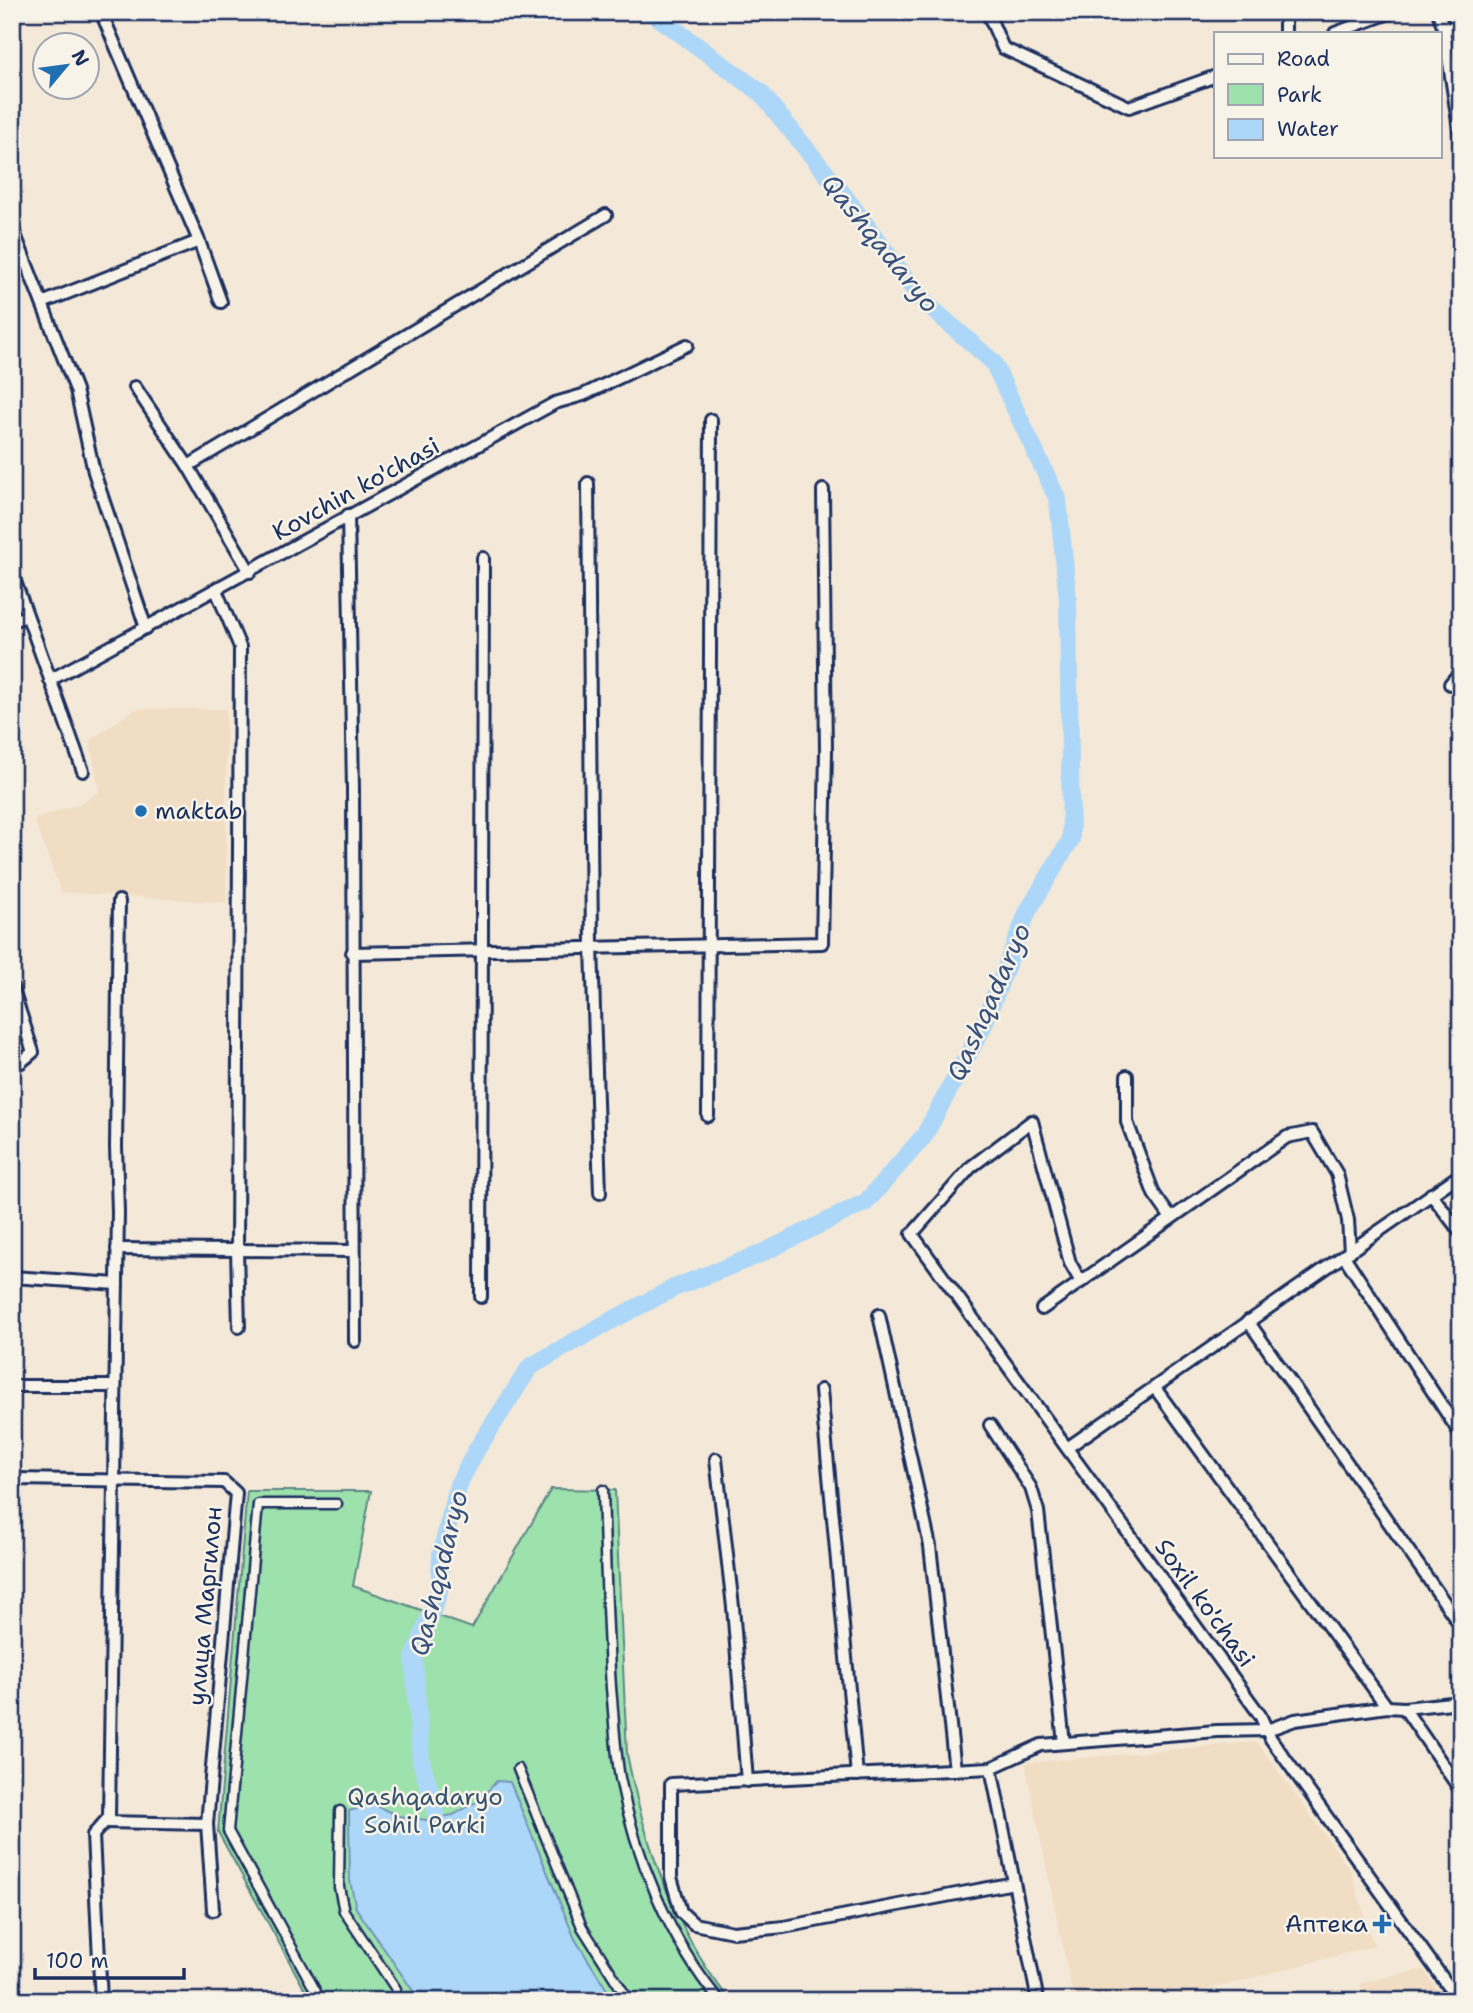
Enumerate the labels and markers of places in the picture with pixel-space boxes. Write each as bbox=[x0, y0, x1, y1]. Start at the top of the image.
place label: maktab bbox=[155, 795, 243, 827]
marker: maktab bbox=[133, 803, 149, 819]
place label: Аптека bbox=[1285, 1908, 1368, 1940]
marker: Аптека bbox=[1374, 1916, 1390, 1932]

